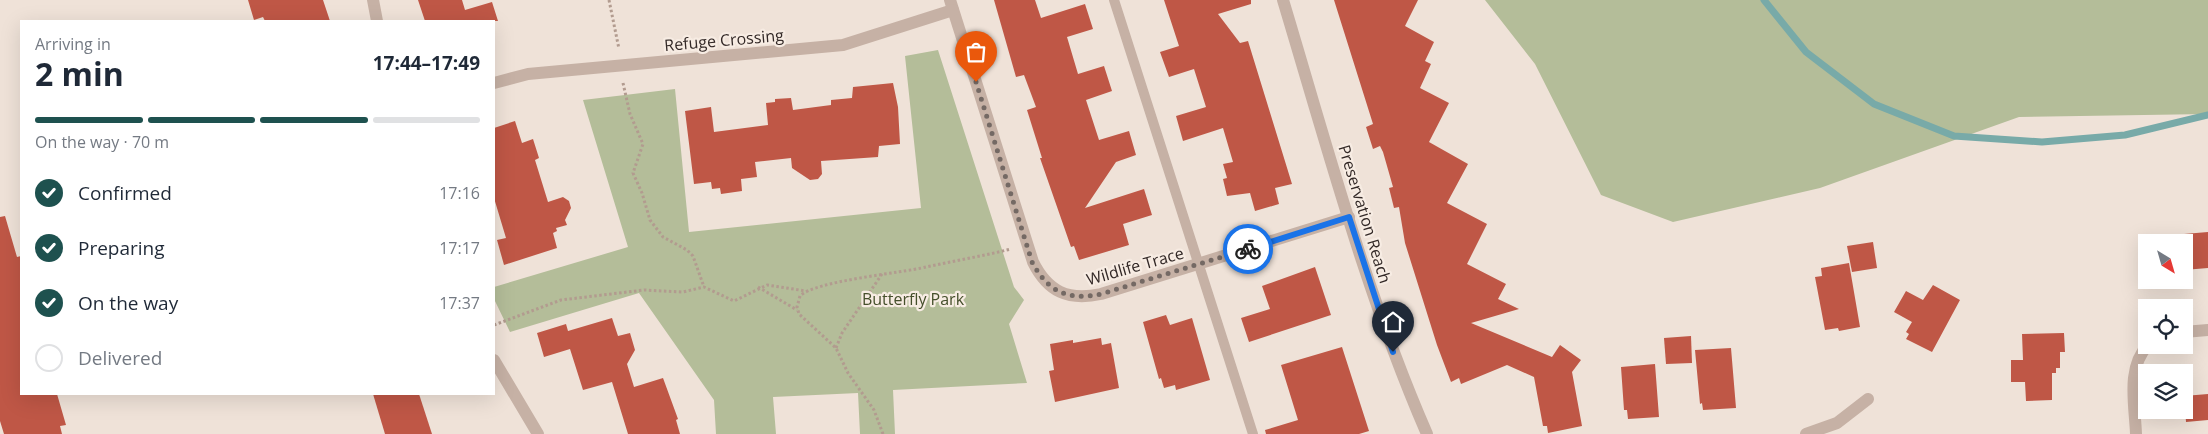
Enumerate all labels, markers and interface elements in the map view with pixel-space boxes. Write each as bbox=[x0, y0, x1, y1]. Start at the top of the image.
street label: Refuge Crossing bbox=[663, 24, 785, 56]
pin bbox=[955, 31, 997, 82]
text: Arriving in bbox=[35, 33, 111, 55]
icon: bag bbox=[962, 38, 990, 66]
text: 17:44–17:49 bbox=[373, 50, 480, 76]
text: 2 min bbox=[35, 52, 124, 95]
text: On the way · 70 m bbox=[35, 131, 169, 153]
street label: Preservation Reach bbox=[1333, 142, 1397, 286]
icon: check bbox=[35, 179, 63, 207]
text: Confirmed bbox=[78, 180, 172, 206]
text: 17:16 bbox=[439, 182, 480, 204]
courier bbox=[1223, 224, 1273, 274]
icon: check bbox=[35, 234, 63, 262]
north arrow bbox=[2138, 234, 2192, 289]
map controls bbox=[2138, 234, 2193, 419]
text: Preparing bbox=[78, 235, 165, 261]
icon: bike bbox=[1234, 235, 1262, 263]
text: 17:17 bbox=[439, 237, 480, 259]
street label: Wildlife Trace bbox=[1084, 242, 1186, 290]
park label: Butterfly Park bbox=[862, 288, 965, 310]
icon: check bbox=[35, 289, 63, 317]
text: On the way bbox=[78, 290, 178, 316]
text: 17:37 bbox=[439, 292, 480, 314]
button: locate bbox=[2138, 299, 2193, 354]
pin bbox=[1372, 301, 1414, 352]
icon: home bbox=[1379, 308, 1407, 336]
text: Delivered bbox=[78, 345, 162, 371]
button: layers bbox=[2138, 364, 2193, 419]

